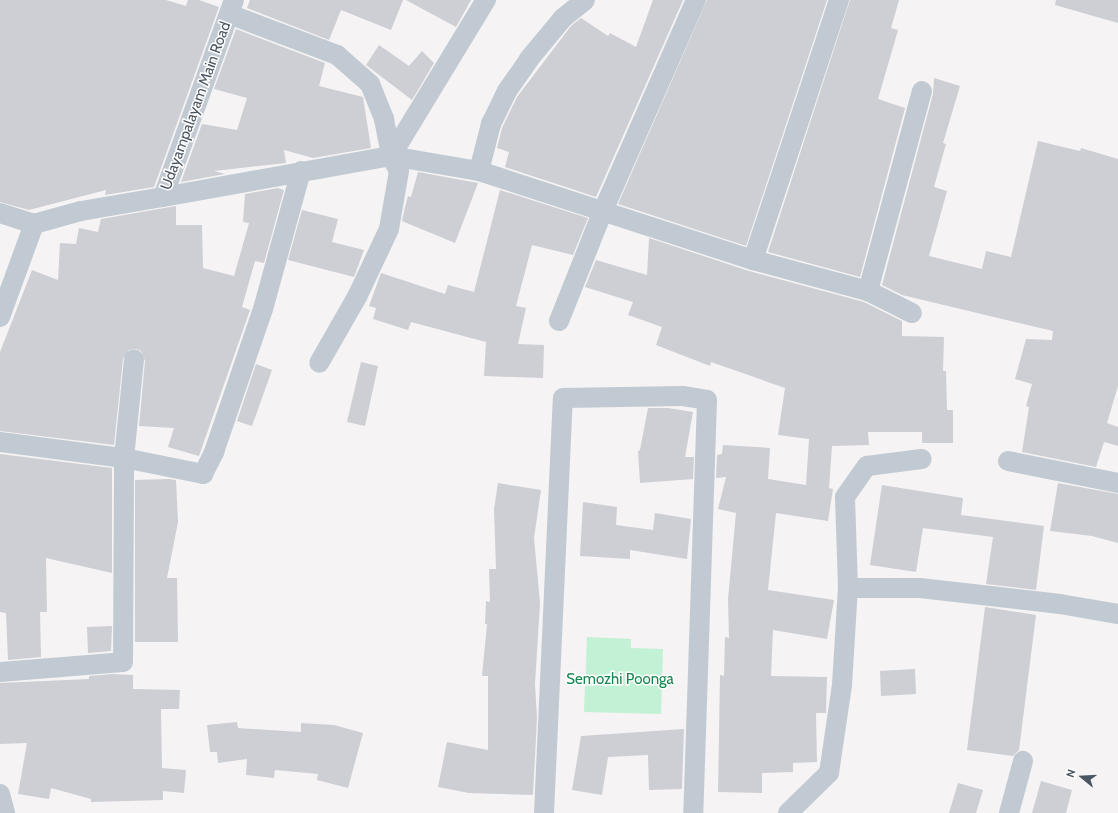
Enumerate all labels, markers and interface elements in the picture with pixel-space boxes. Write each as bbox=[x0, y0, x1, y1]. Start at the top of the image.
street label: Udayampalayam Main Road bbox=[157, 19, 235, 193]
park label: Semozhi Poonga bbox=[566, 671, 674, 689]
north arrow bbox=[1062, 757, 1102, 797]
text: N bbox=[1063, 767, 1078, 779]

